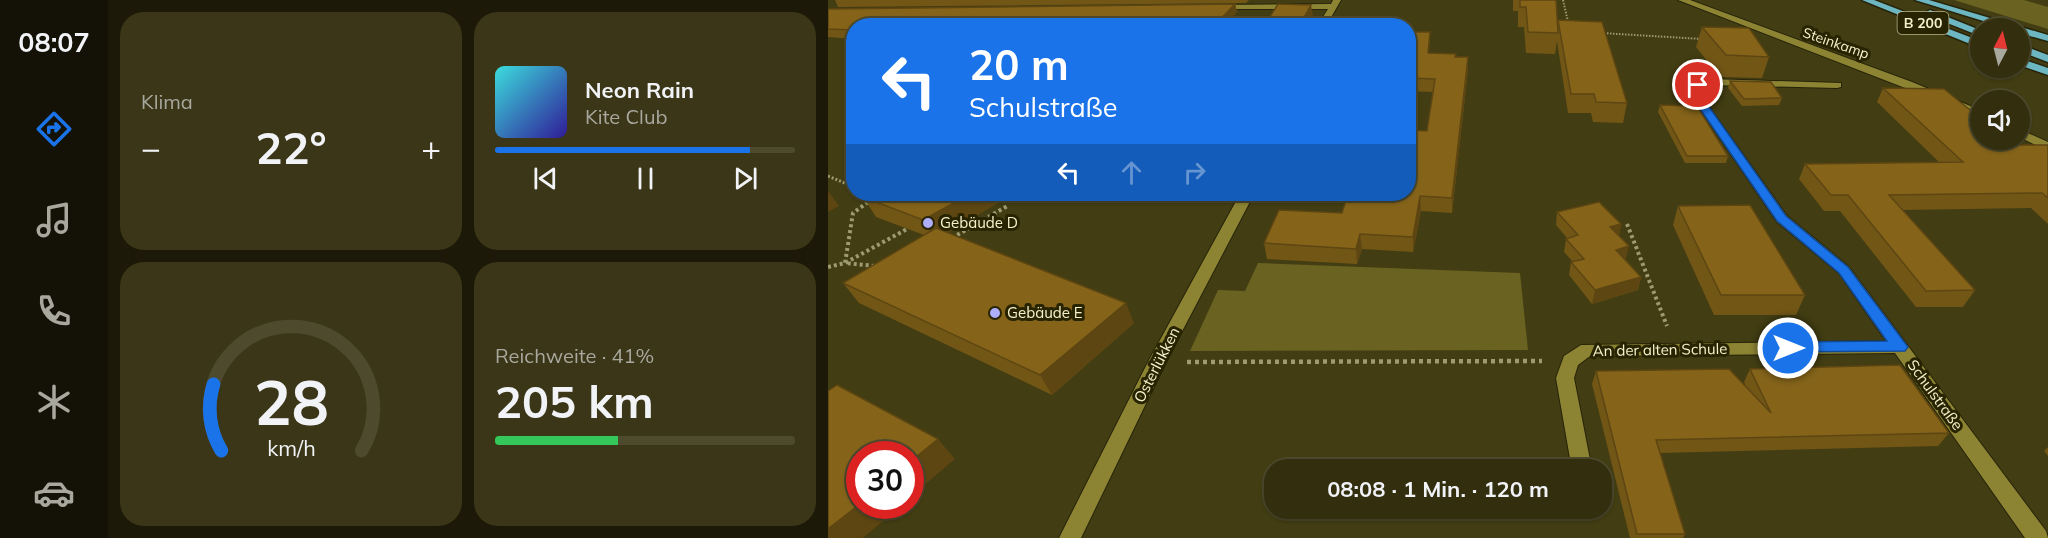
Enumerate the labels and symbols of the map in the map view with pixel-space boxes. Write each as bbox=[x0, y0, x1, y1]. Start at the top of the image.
road number: B 200 bbox=[1898, 12, 1948, 34]
north arrow bbox=[1970, 18, 2030, 78]
street label: Steinkamp bbox=[1800, 23, 1872, 63]
pin bbox=[1672, 59, 1723, 110]
place label: Gebäude D bbox=[940, 213, 1018, 232]
marker: Gebäude D bbox=[921, 216, 935, 230]
place label: Gebäude E bbox=[1007, 303, 1083, 322]
marker: Gebäude E bbox=[988, 306, 1002, 320]
position arrow bbox=[1756, 316, 1820, 380]
street label: Osterlükken bbox=[1129, 324, 1184, 406]
street label: An der alten Schule bbox=[1592, 339, 1728, 360]
street label: Schulstraße bbox=[1903, 356, 1967, 434]
speed limit sign: 30 bbox=[846, 441, 924, 519]

